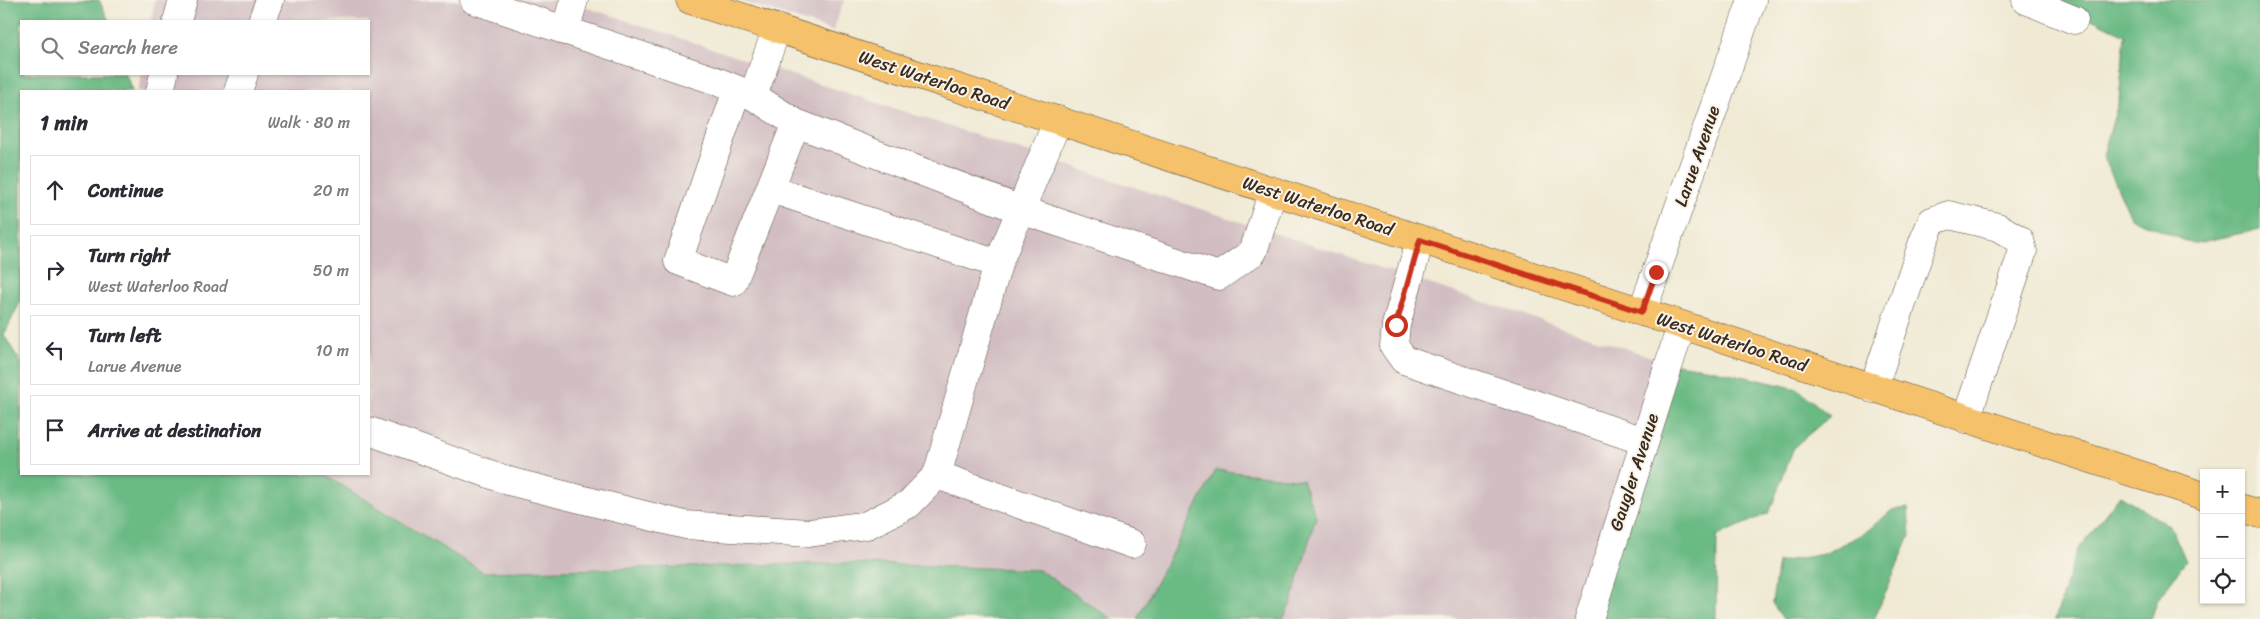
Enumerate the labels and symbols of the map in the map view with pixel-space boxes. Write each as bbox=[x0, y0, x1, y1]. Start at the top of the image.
street label: West Waterloo Road bbox=[854, 41, 1015, 120]
street label: Larue Avenue bbox=[1665, 101, 1729, 211]
street label: West Waterloo Road bbox=[1238, 167, 1399, 246]
route end bbox=[1645, 261, 1668, 284]
street label: West Waterloo Road bbox=[1652, 303, 1813, 382]
route start bbox=[1385, 314, 1408, 337]
street label: Gaugler Avenue bbox=[1600, 409, 1668, 535]

